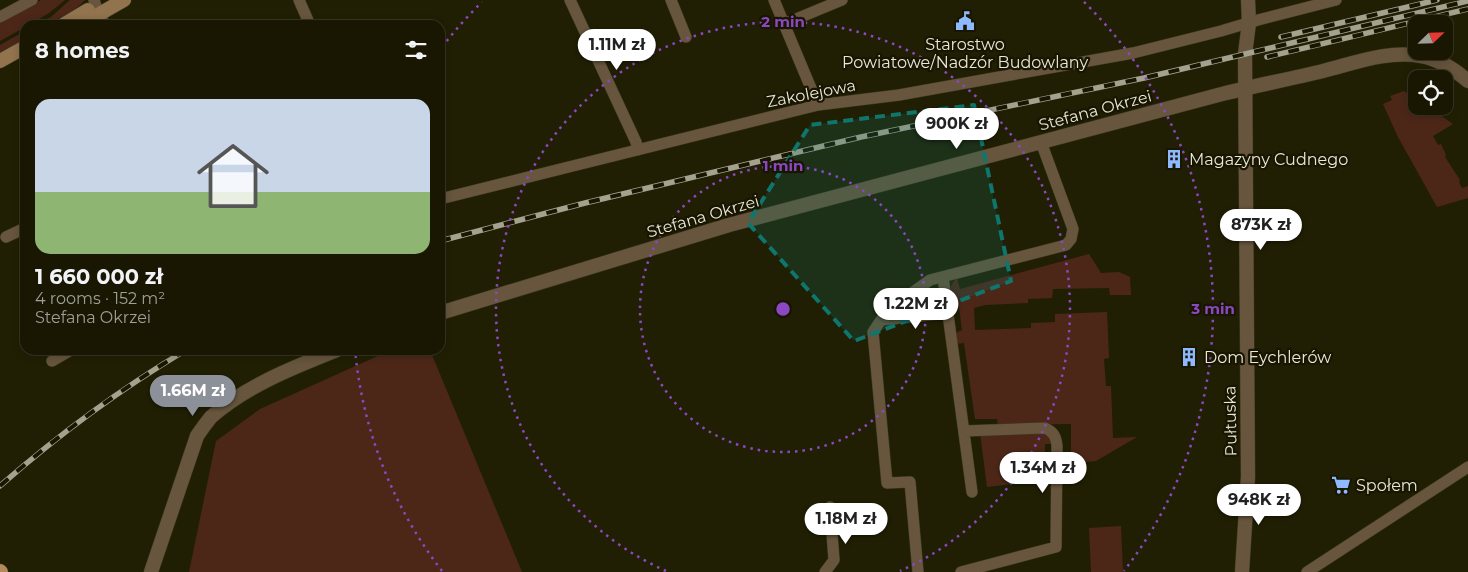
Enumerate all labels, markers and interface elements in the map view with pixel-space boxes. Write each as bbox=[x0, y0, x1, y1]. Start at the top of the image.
public building icon: Starostwo Powiatowe/Nadzór Budowlany bbox=[954, 10, 976, 32]
text: 2 min bbox=[761, 12, 805, 31]
north arrow bbox=[1408, 15, 1452, 60]
map controls bbox=[1408, 15, 1453, 115]
pin: 1.11M zł bbox=[565, 28, 669, 71]
text: 1.11M zł bbox=[589, 35, 645, 54]
place label: Starostwo Powiatowe/Nadzór Budowlany bbox=[842, 35, 1088, 72]
icon: filters bbox=[402, 36, 430, 64]
text: 8 homes bbox=[35, 38, 130, 63]
button: locate bbox=[1408, 70, 1453, 115]
street label: Zakolejowa bbox=[765, 76, 857, 111]
street label: Stefana Okrzei bbox=[1037, 86, 1154, 135]
pin: 900K zł bbox=[911, 108, 1003, 150]
text: 900K zł bbox=[926, 114, 988, 133]
icon: home bbox=[188, 131, 278, 221]
building icon: Magazyny Cudnego bbox=[1163, 148, 1185, 170]
place label: Magazyny Cudnego bbox=[1189, 150, 1348, 169]
text: 1 min bbox=[763, 156, 803, 175]
street label: Stefana Okrzei bbox=[645, 191, 762, 242]
pin: 873K zł bbox=[1215, 208, 1307, 251]
text: 873K zł bbox=[1231, 215, 1291, 234]
text: 1 660 000 zł bbox=[35, 264, 163, 289]
pin: 1.22M zł bbox=[864, 288, 968, 330]
text: 4 rooms · 152 m² bbox=[35, 289, 165, 308]
text: 1.22M zł bbox=[884, 294, 948, 313]
text: 3 min bbox=[1190, 299, 1235, 318]
centre of rings bbox=[774, 300, 792, 318]
text: Stefana Okrzei bbox=[35, 308, 151, 327]
building icon: Dom Eychlerów bbox=[1178, 346, 1200, 368]
place label: Dom Eychlerów bbox=[1204, 348, 1331, 367]
pin: 1.66M zł bbox=[141, 374, 245, 417]
text: 1.66M zł bbox=[161, 381, 225, 400]
street label: Pułtuska bbox=[1220, 386, 1241, 456]
pin: 1.34M zł bbox=[991, 452, 1095, 494]
text: 1.34M zł bbox=[1011, 458, 1075, 477]
supermarket icon: Społem bbox=[1330, 474, 1352, 496]
place label: Społem bbox=[1356, 476, 1418, 495]
pin: 948K zł bbox=[1213, 484, 1305, 526]
text: 948K zł bbox=[1228, 490, 1290, 509]
pin: 1.18M zł bbox=[794, 502, 898, 545]
text: 1.18M zł bbox=[816, 509, 876, 528]

